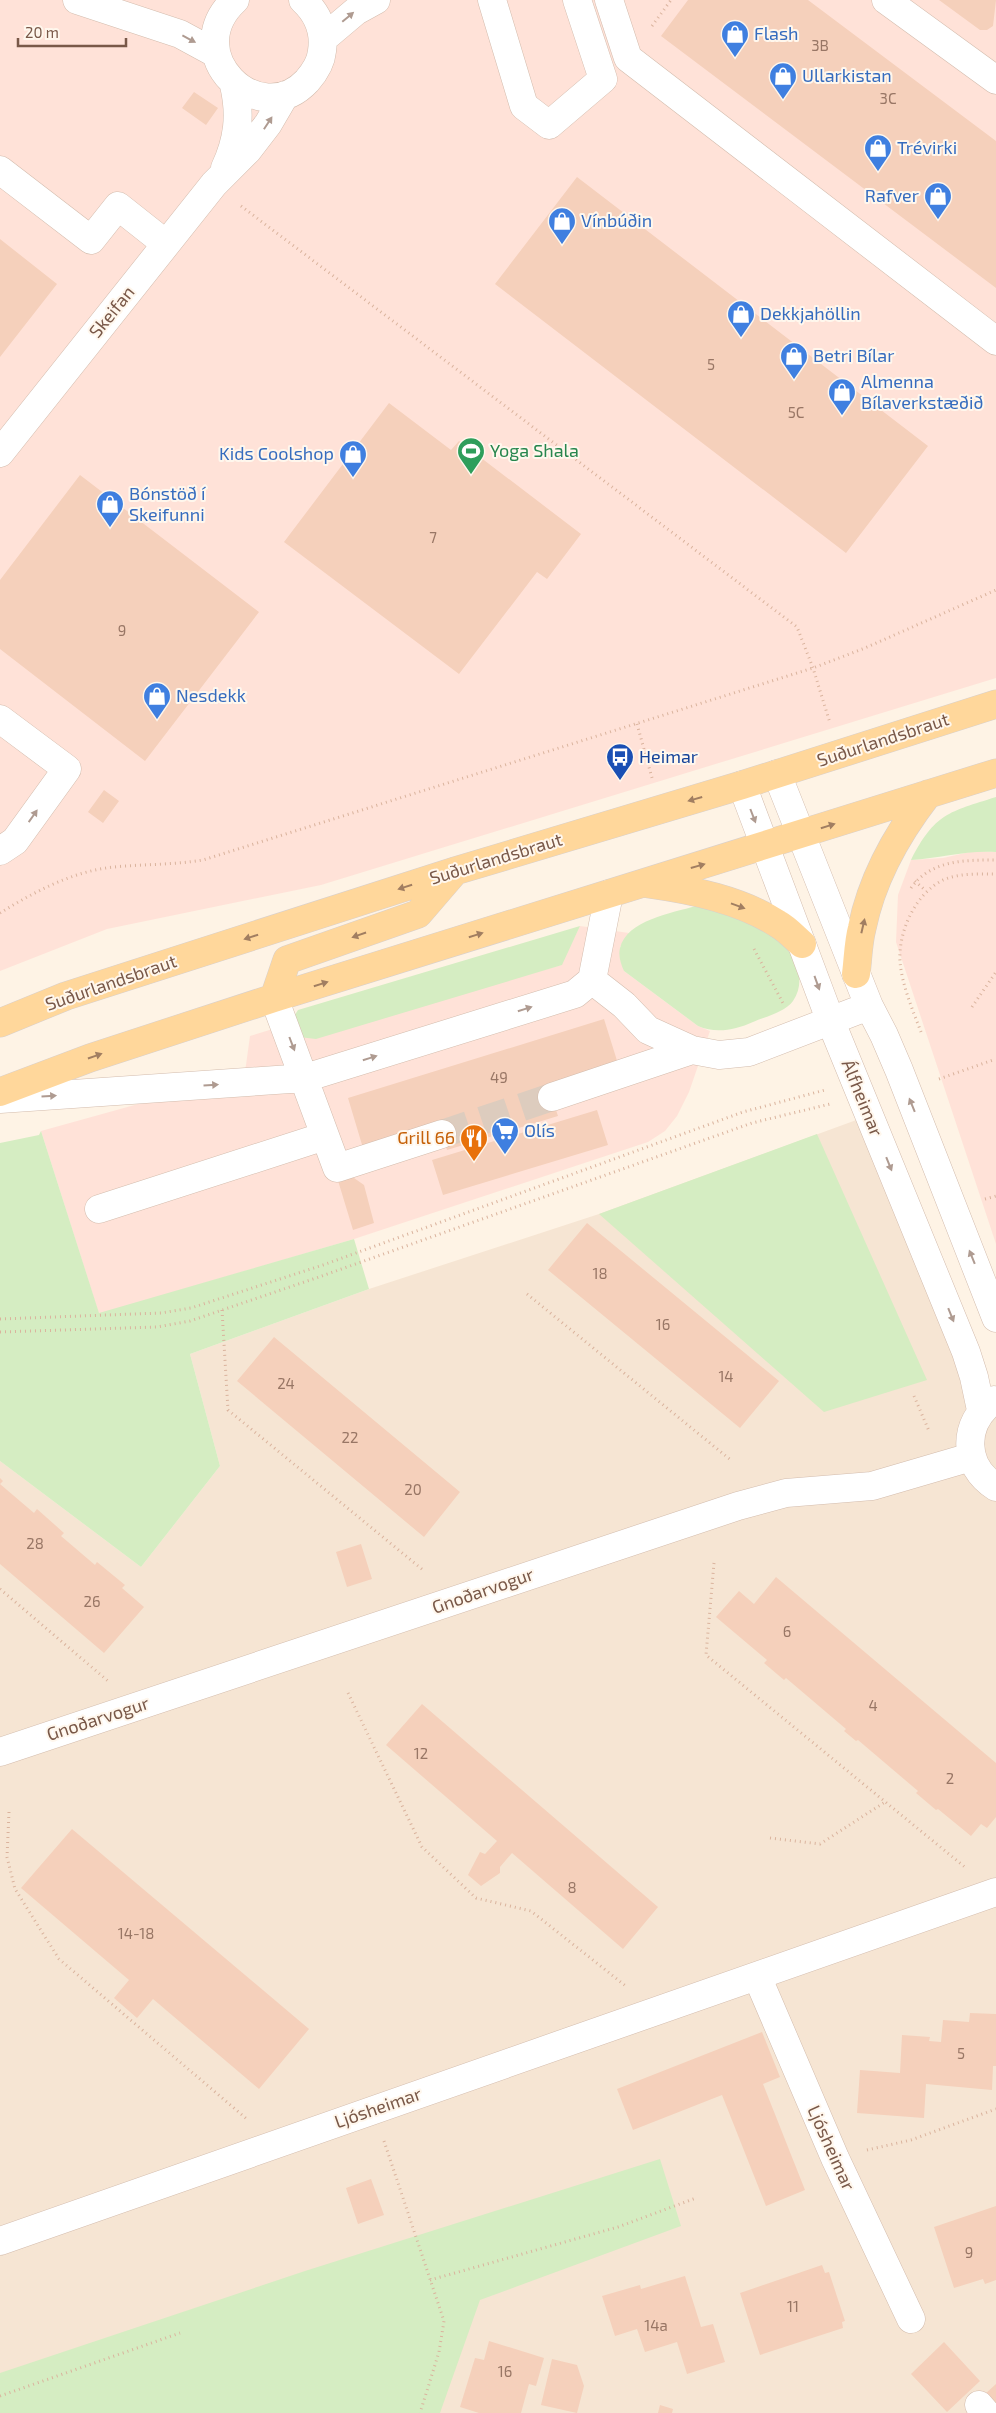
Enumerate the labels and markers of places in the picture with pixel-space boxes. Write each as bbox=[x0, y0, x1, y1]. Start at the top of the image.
shop icon: Flash bbox=[720, 19, 750, 58]
place label: Flash bbox=[754, 22, 799, 44]
shop icon: Ullarkistan bbox=[768, 61, 798, 100]
place label: Ullarkistan bbox=[802, 64, 892, 86]
shop icon: Trévirki bbox=[863, 133, 893, 172]
place label: Trévirki bbox=[897, 136, 957, 158]
shop icon: Rafver bbox=[923, 181, 953, 220]
place label: Rafver bbox=[865, 184, 919, 206]
shop icon: Vínbúðin bbox=[547, 206, 577, 245]
place label: Vínbúðin bbox=[581, 209, 652, 231]
shop icon: Dekkjahöllin bbox=[726, 299, 756, 338]
place label: Dekkjahöllin bbox=[760, 302, 861, 324]
shop icon: Betri Bílar bbox=[779, 341, 809, 380]
place label: Betri Bílar bbox=[813, 344, 894, 366]
place label: Almenna Bílaverkstæðið bbox=[861, 370, 983, 413]
shop icon: Almenna Bílaverkstæðið bbox=[827, 377, 857, 416]
sports icon: Yoga Shala bbox=[456, 436, 486, 475]
shop icon: Kids Coolshop bbox=[338, 439, 368, 478]
place label: Yoga Shala bbox=[490, 439, 579, 461]
place label: Kids Coolshop bbox=[219, 442, 334, 464]
place label: Bónstöð í Skeifunni bbox=[129, 482, 206, 525]
shop icon: Bónstöð í Skeifunni bbox=[95, 489, 125, 528]
shop icon: Nesdekk bbox=[142, 681, 172, 720]
place label: Nesdekk bbox=[176, 684, 246, 706]
bus stop icon: Heimar bbox=[605, 742, 635, 781]
place label: Heimar bbox=[639, 745, 698, 767]
supermarket icon: Olís bbox=[490, 1116, 520, 1155]
place label: Olís bbox=[524, 1119, 555, 1141]
restaurant icon: Grill 66 bbox=[459, 1123, 489, 1162]
place label: Grill 66 bbox=[397, 1126, 455, 1148]

